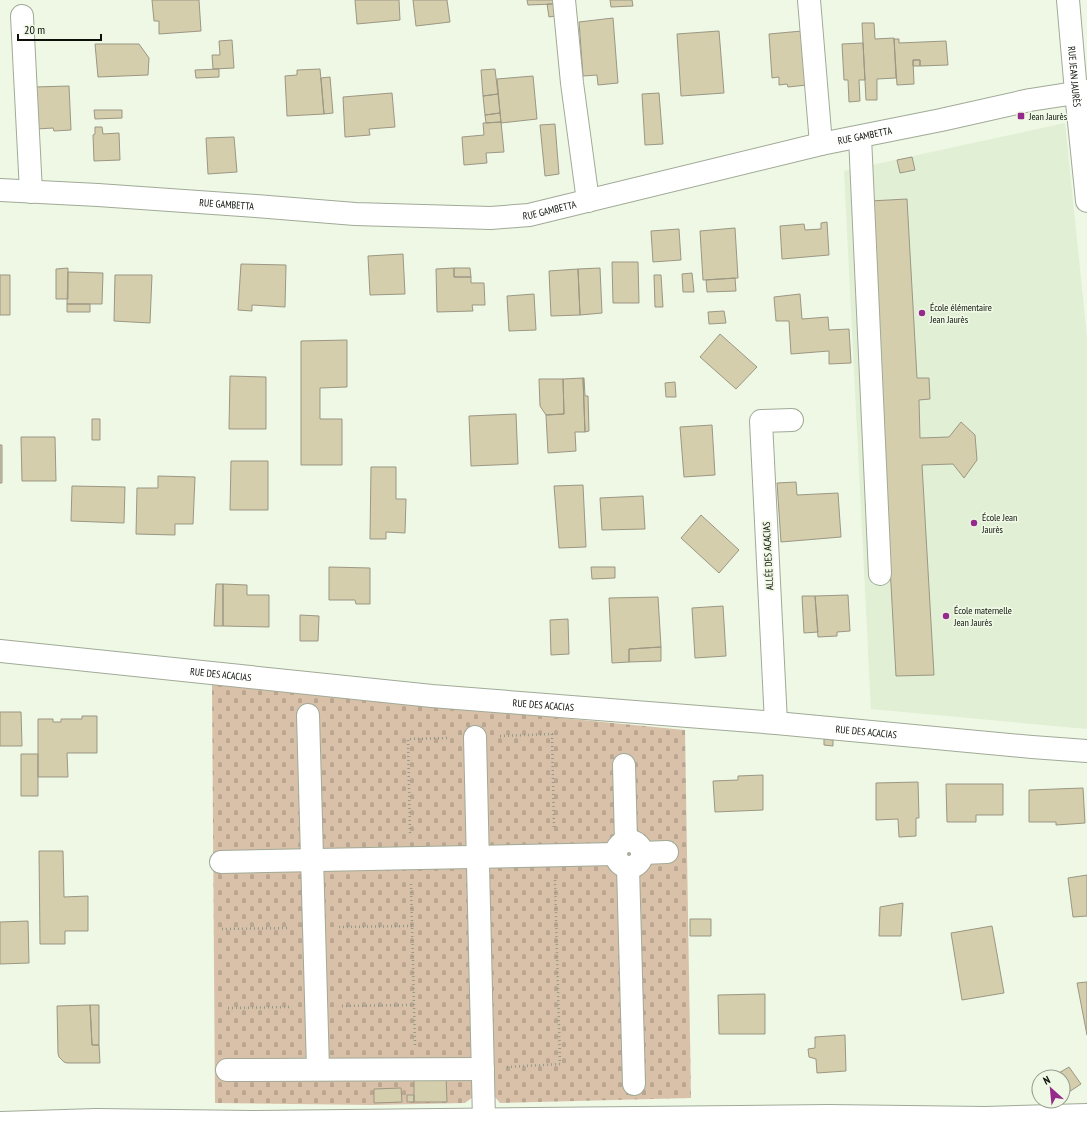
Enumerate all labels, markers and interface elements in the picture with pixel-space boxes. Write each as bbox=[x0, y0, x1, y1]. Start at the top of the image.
scale bar bbox=[18, 16, 101, 42]
text: 20 m bbox=[24, 22, 45, 37]
street label: RUE JEAN JAURÈS bbox=[1066, 46, 1084, 108]
place label: Jean Jaurès bbox=[1028, 110, 1068, 123]
marker: Jean Jaurès bbox=[1016, 111, 1026, 121]
street label: RUE GAMBETTA bbox=[836, 123, 893, 147]
street label: RUE GAMBETTA bbox=[199, 196, 255, 212]
street label: RUE GAMBETTA bbox=[522, 197, 578, 222]
place label: École élémentaire Jean Jaurès bbox=[929, 301, 992, 326]
marker: École élémentaire Jean Jaurès bbox=[917, 308, 927, 318]
place label: École Jean Jaurès bbox=[981, 511, 1018, 536]
marker: École Jean Jaurès bbox=[969, 518, 979, 528]
street label: ALLÉE DES ACACIAS bbox=[760, 521, 776, 591]
place label: École maternelle Jean Jaurès bbox=[953, 604, 1012, 629]
marker: École maternelle Jean Jaurès bbox=[941, 611, 951, 621]
street label: RUE DES ACACIAS bbox=[190, 664, 252, 684]
street label: RUE DES ACACIAS bbox=[512, 696, 574, 714]
street label: RUE DES ACACIAS bbox=[835, 722, 897, 741]
north arrow bbox=[1031, 1069, 1071, 1109]
text: N bbox=[1041, 1072, 1052, 1088]

